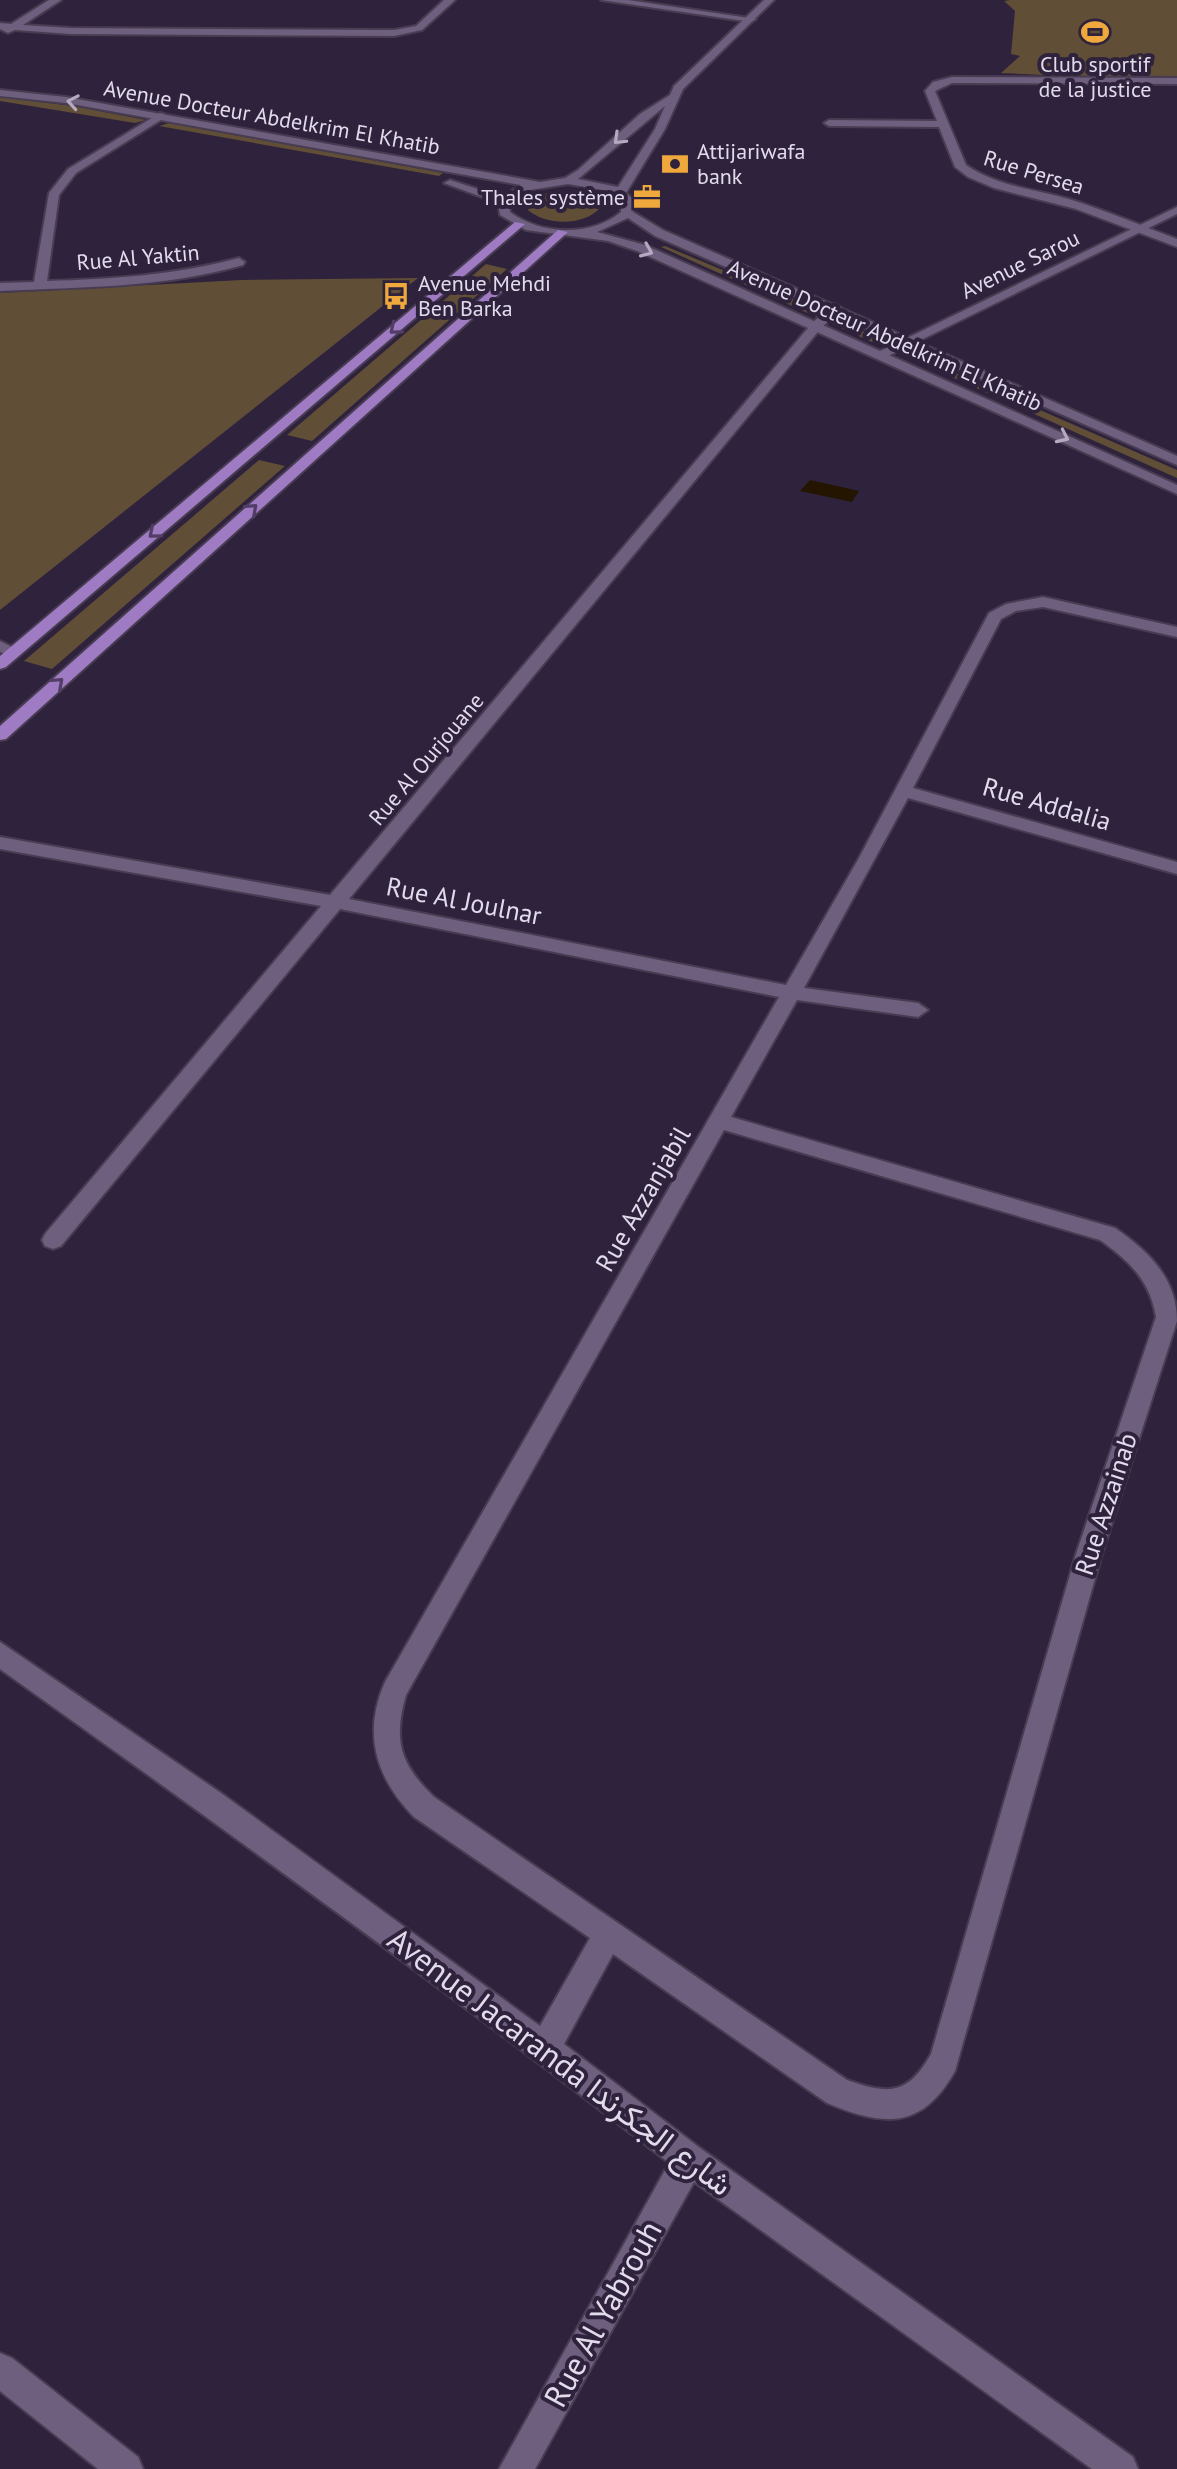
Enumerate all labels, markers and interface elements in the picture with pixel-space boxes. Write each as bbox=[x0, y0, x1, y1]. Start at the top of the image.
sports icon: Club sportif de la justice bbox=[1080, 17, 1110, 47]
place label: Club sportif de la justice bbox=[1038, 50, 1152, 103]
street label: Avenue Docteur Abdelkrim El Khatib bbox=[102, 74, 442, 160]
one-way arrow bbox=[66, 94, 80, 111]
one-way arrow bbox=[614, 130, 628, 144]
place label: Attijariwafa bank bbox=[697, 137, 806, 190]
street label: Rue Persea bbox=[981, 144, 1087, 200]
bank icon: Attijariwafa bank bbox=[660, 149, 690, 179]
office icon: Thales système bbox=[632, 182, 662, 212]
place label: Thales système bbox=[481, 183, 625, 211]
street label: Avenue Sarou bbox=[956, 223, 1084, 305]
street label: Rue Al Yaktin bbox=[75, 238, 201, 276]
one-way arrow bbox=[639, 241, 653, 257]
street label: Avenue Docteur Abdelkrim El Khatib bbox=[723, 253, 1047, 417]
place label: Avenue Mehdi Ben Barka bbox=[418, 269, 551, 322]
bus stop icon: Avenue Mehdi Ben Barka bbox=[381, 281, 411, 311]
one-way arrow bbox=[390, 319, 405, 334]
one-way arrow bbox=[1055, 428, 1069, 444]
one-way arrow bbox=[242, 505, 257, 519]
one-way arrow bbox=[149, 523, 164, 538]
one-way arrow bbox=[49, 678, 64, 692]
street label: Rue Al Ourjouane bbox=[362, 687, 490, 831]
street label: Rue Addalia bbox=[979, 769, 1115, 838]
street label: Rue Al Joulnar bbox=[384, 869, 545, 932]
street label: Rue Azzanjabil bbox=[588, 1120, 698, 1277]
street label: Rue Azzainab bbox=[1067, 1429, 1144, 1579]
street label: Avenue Jacaranda شارع الجكرندا bbox=[379, 1918, 741, 2206]
street label: Rue Al Yabrouh bbox=[534, 2213, 671, 2414]

